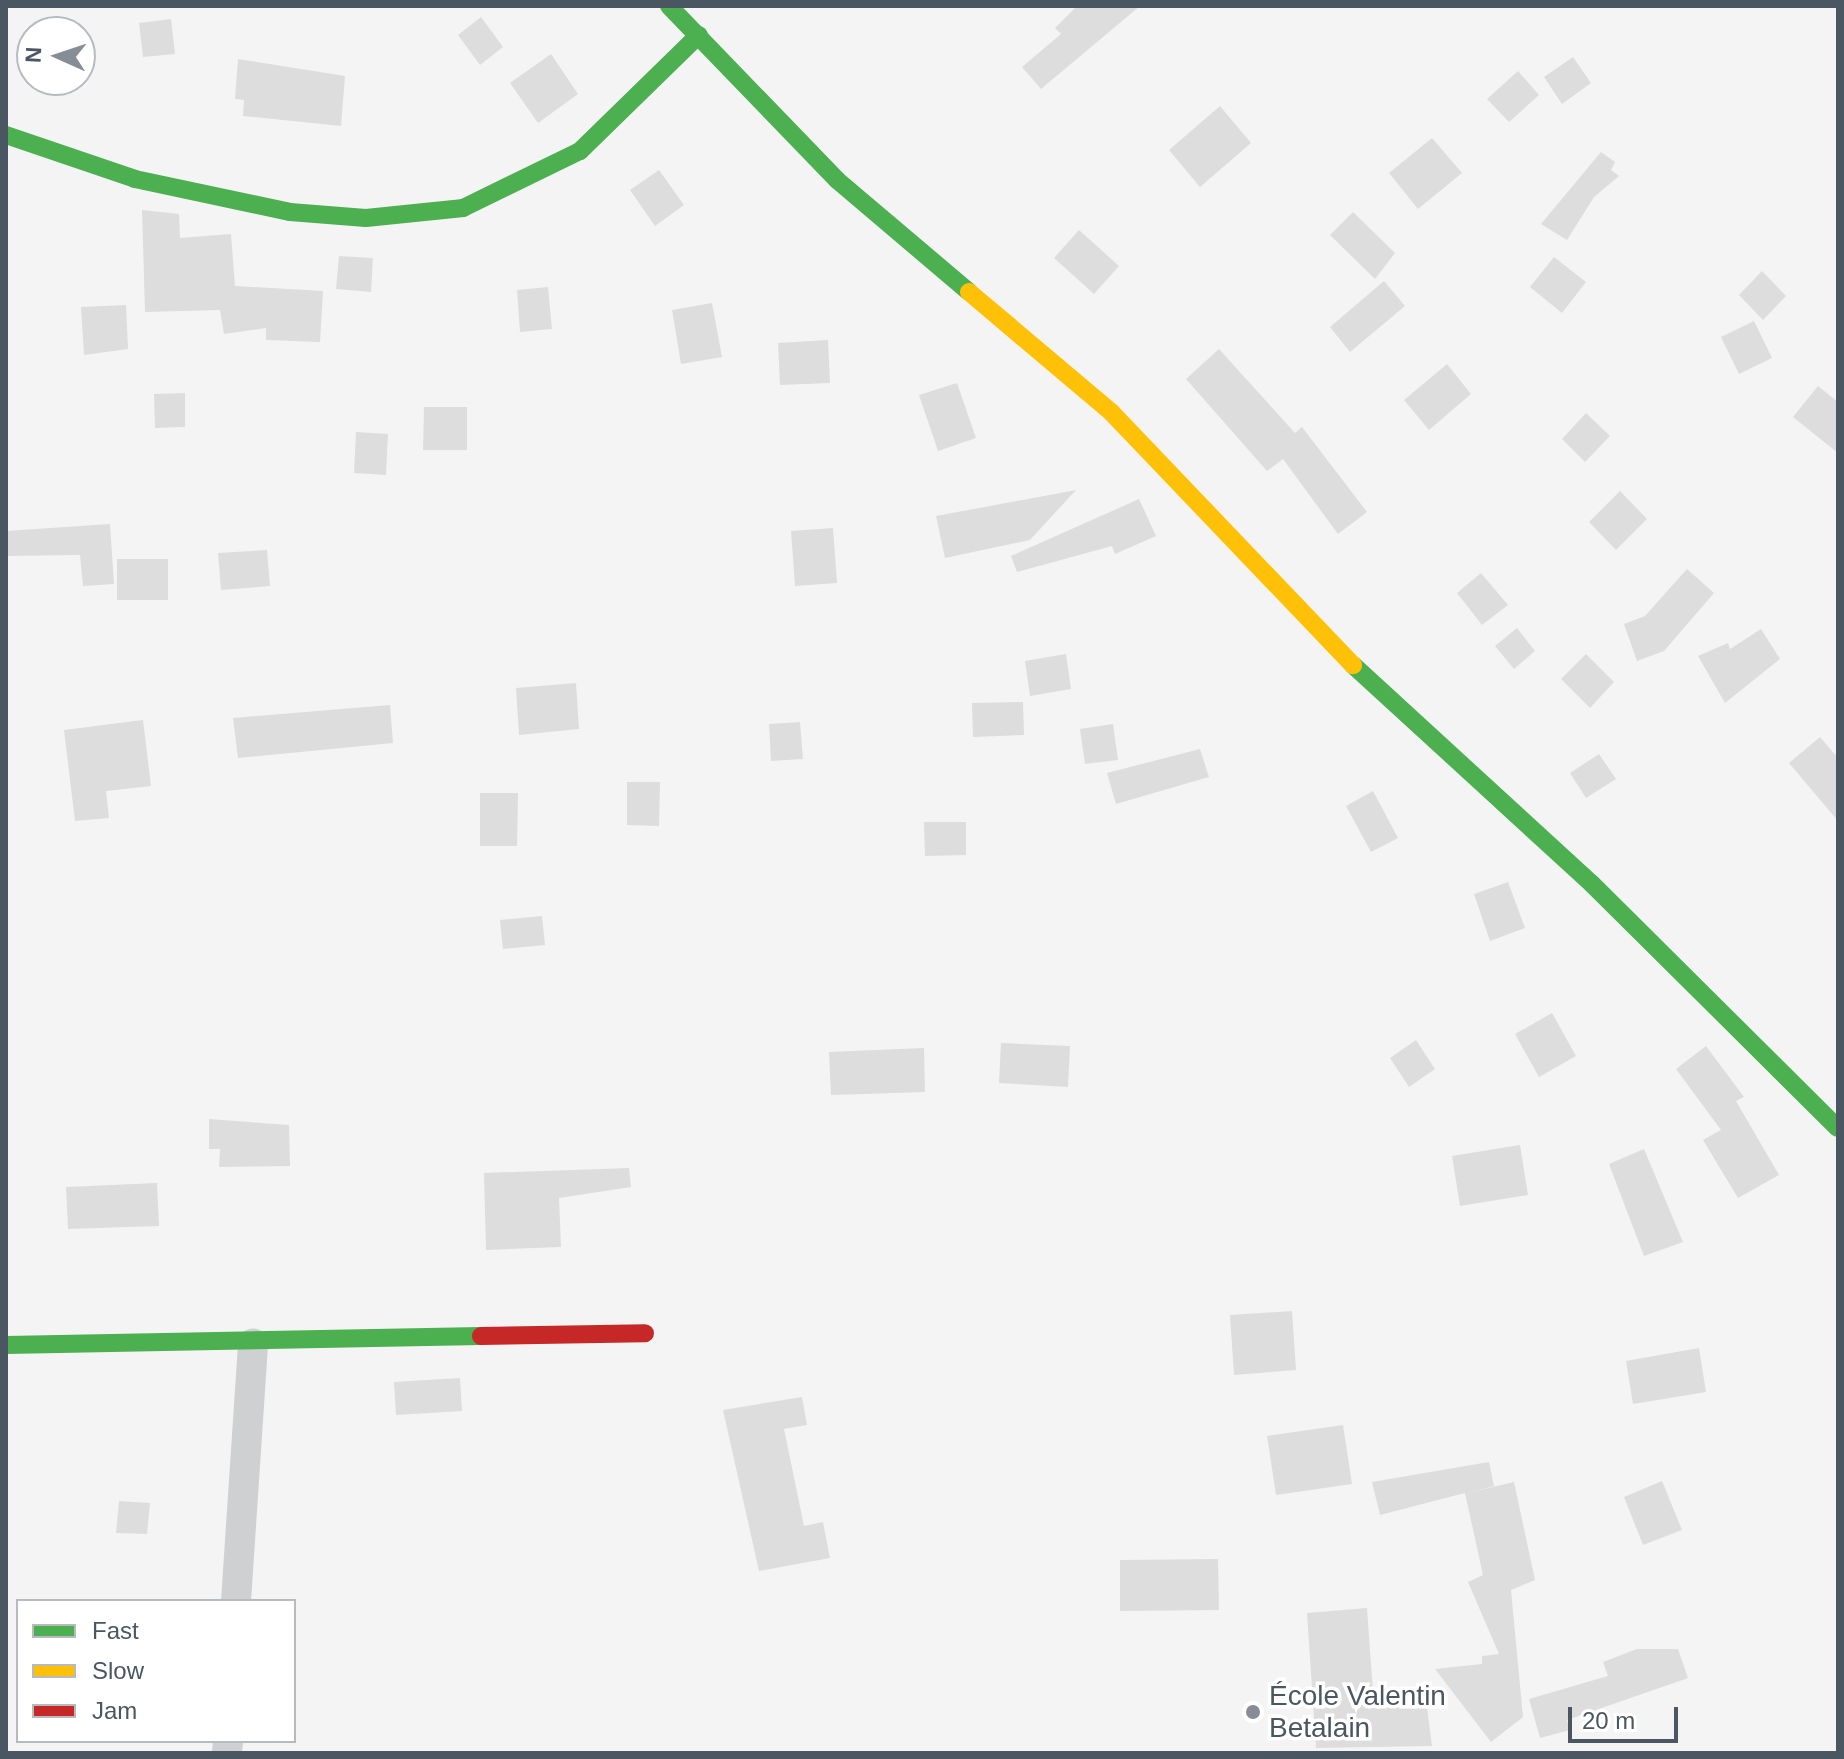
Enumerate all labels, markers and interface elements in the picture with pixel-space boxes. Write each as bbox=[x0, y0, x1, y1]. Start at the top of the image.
north arrow bbox=[16, 16, 96, 96]
text: N bbox=[21, 46, 46, 63]
legend bbox=[16, 1599, 296, 1743]
text: Fast bbox=[92, 1617, 139, 1644]
text: Slow bbox=[92, 1657, 144, 1684]
place label: École Valentin Betalain bbox=[1269, 1679, 1446, 1745]
scale bar bbox=[1572, 1691, 1682, 1741]
text: Jam bbox=[92, 1697, 137, 1724]
marker: École Valentin Betalain bbox=[1244, 1703, 1262, 1721]
text: 20 m bbox=[1582, 1707, 1635, 1734]

